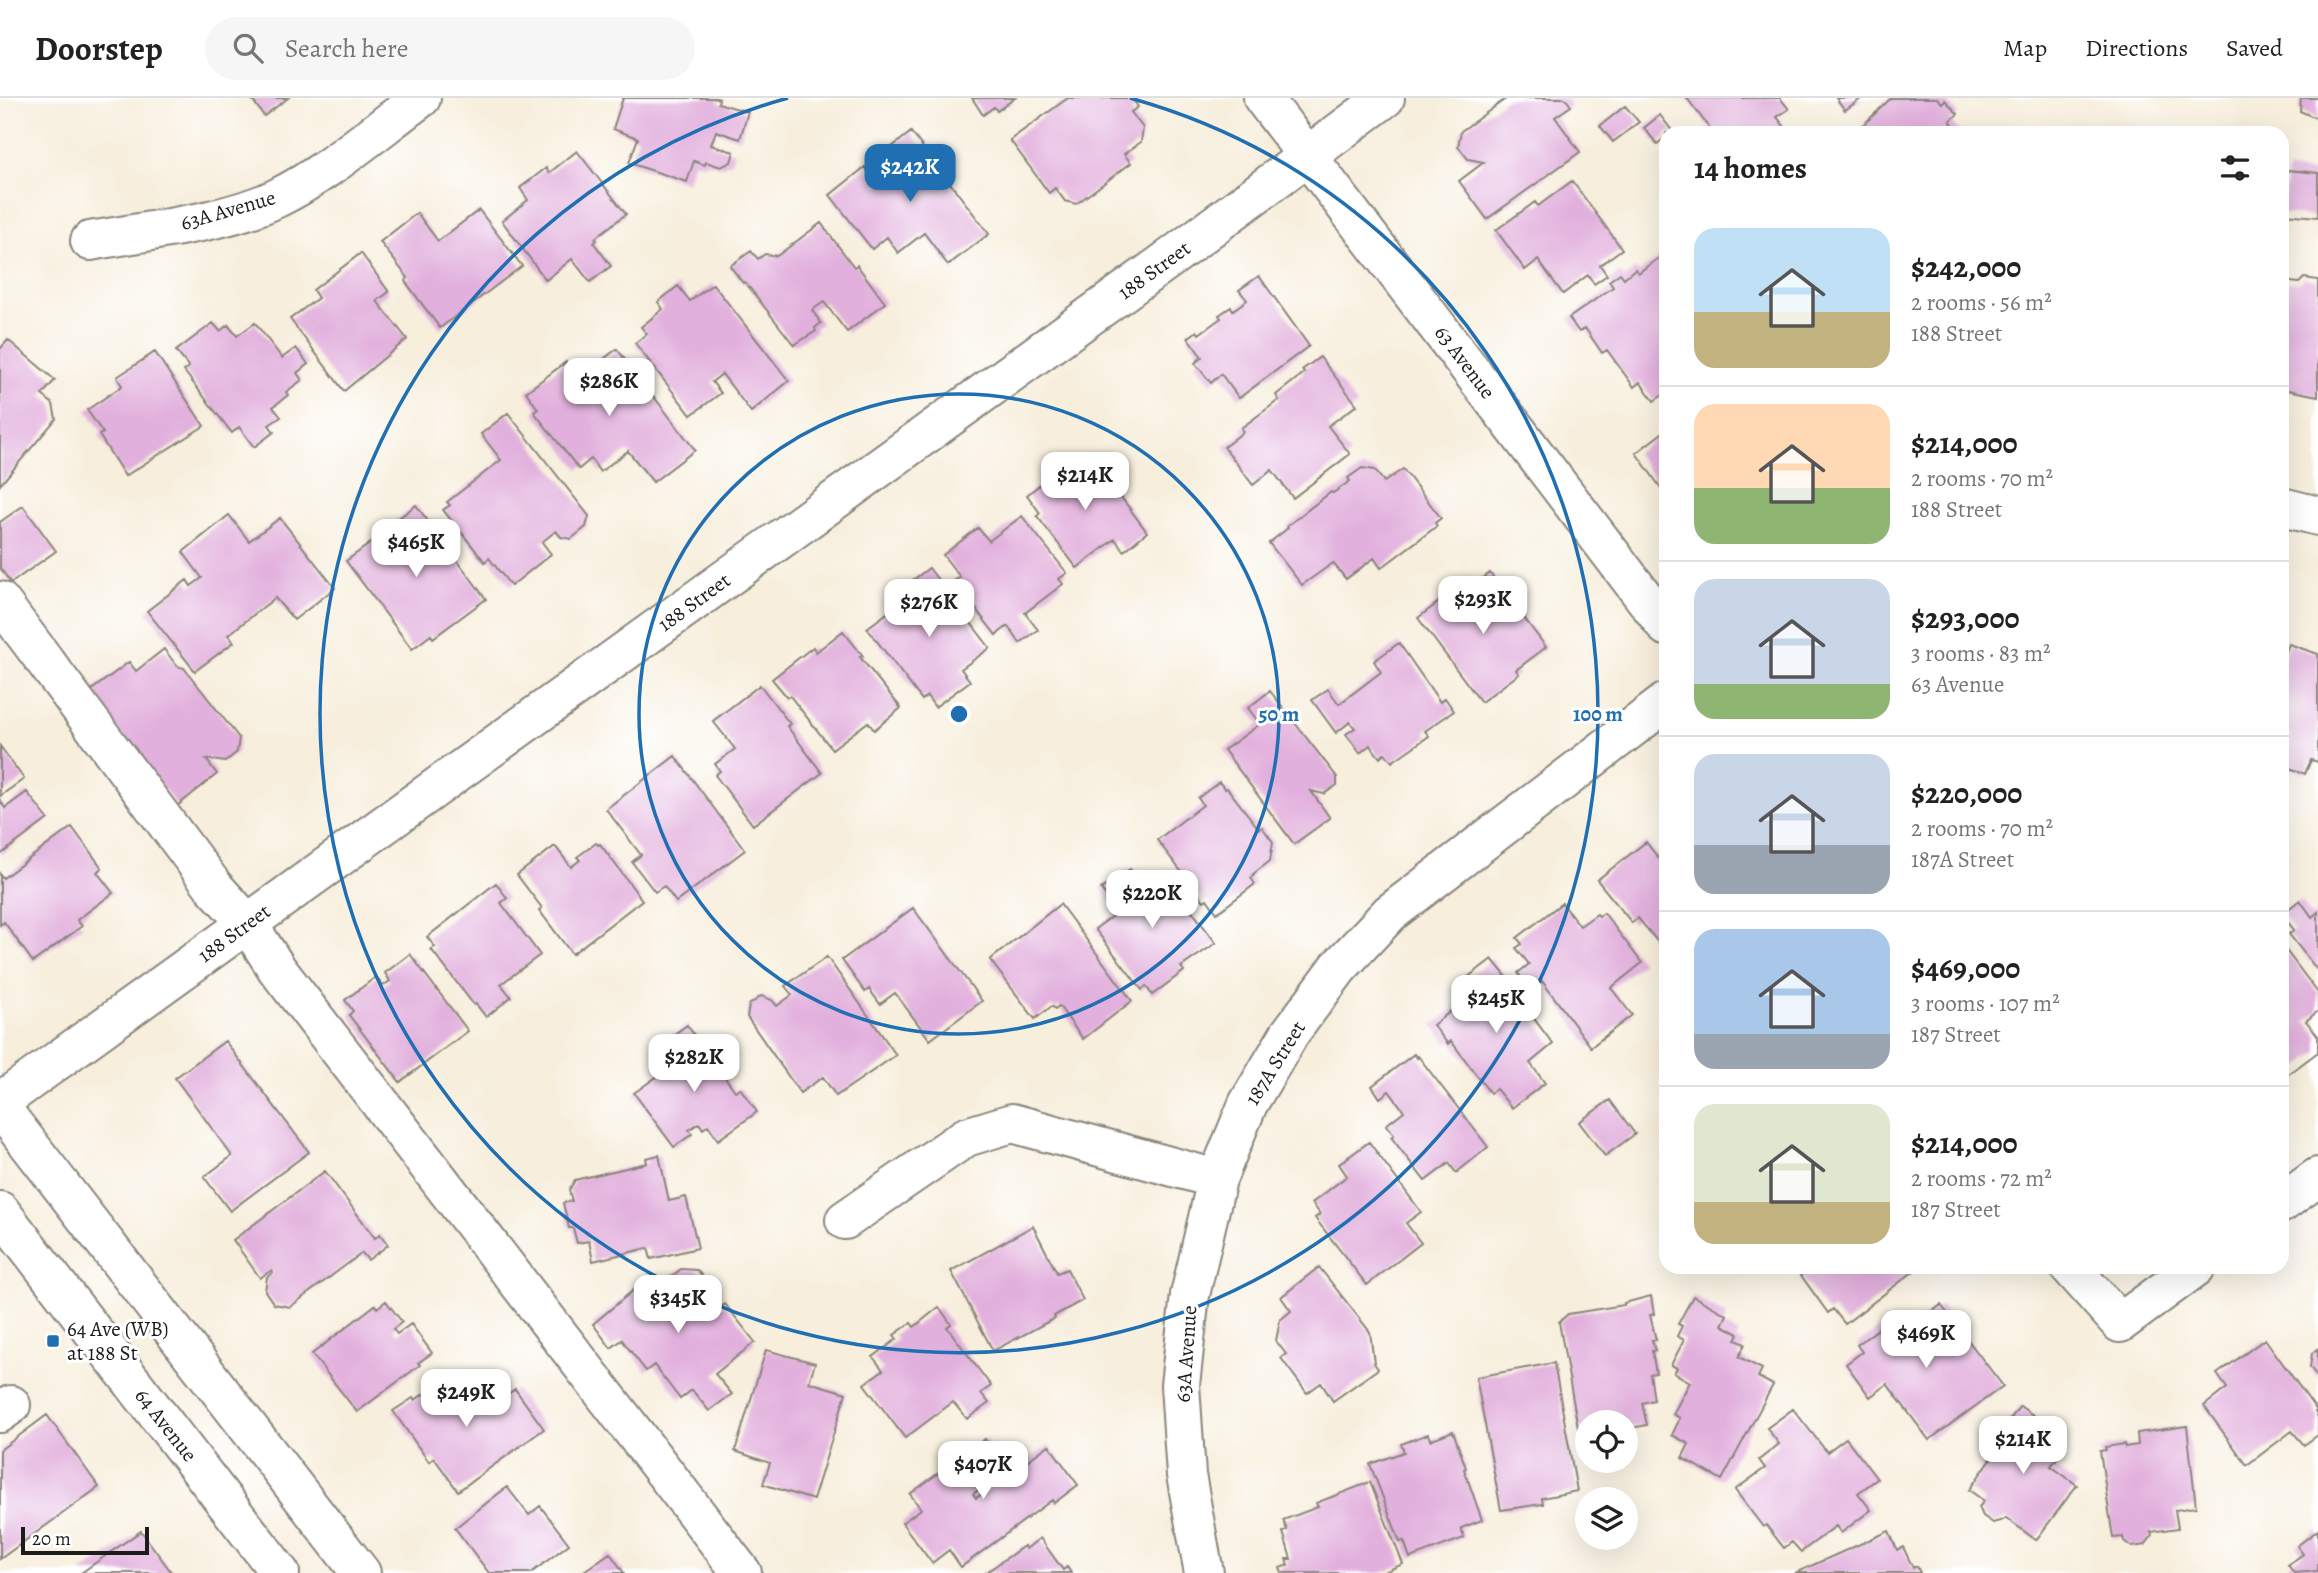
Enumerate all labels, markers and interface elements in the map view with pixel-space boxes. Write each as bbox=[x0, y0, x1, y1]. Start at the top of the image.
search box bbox=[205, 17, 695, 80]
text: Doorstep bbox=[35, 26, 163, 71]
icon: search bbox=[229, 29, 267, 67]
text: Search here bbox=[285, 31, 408, 66]
text: Map bbox=[2003, 32, 2047, 64]
text: Directions bbox=[2085, 32, 2188, 64]
text: Saved bbox=[2226, 32, 2283, 64]
pin: $242K bbox=[861, 144, 959, 204]
text: 14 homes bbox=[1694, 148, 1807, 188]
icon: filters bbox=[2216, 149, 2254, 187]
text: $242K bbox=[881, 151, 939, 182]
street label: 63A Avenue bbox=[177, 183, 279, 237]
street label: 188 Street bbox=[1112, 234, 1196, 306]
text: $242,000 bbox=[1911, 247, 2021, 287]
icon: home bbox=[1750, 256, 1834, 340]
text: 2 rooms · 56 m² bbox=[1911, 287, 2052, 318]
text: 188 Street bbox=[1911, 318, 2002, 349]
street label: 63 Avenue bbox=[1428, 320, 1502, 404]
pin: $286K bbox=[560, 358, 658, 418]
text: $286K bbox=[580, 365, 638, 396]
text: $214,000 bbox=[1911, 423, 2018, 463]
icon: home bbox=[1750, 432, 1834, 516]
pin: $214K bbox=[1036, 452, 1134, 512]
text: $214K bbox=[1057, 459, 1113, 490]
text: 2 rooms · 70 m² bbox=[1911, 463, 2053, 494]
text: 188 Street bbox=[1911, 494, 2002, 525]
pin: $465K bbox=[367, 519, 465, 579]
text: $465K bbox=[387, 526, 445, 557]
street label: 188 Street bbox=[652, 566, 736, 638]
pin: $293K bbox=[1434, 576, 1532, 636]
pin: $276K bbox=[880, 580, 978, 639]
text: $293K bbox=[1454, 583, 1512, 614]
text: $276K bbox=[900, 586, 958, 617]
text: $293,000 bbox=[1911, 598, 2020, 638]
icon: home bbox=[1750, 607, 1834, 691]
text: 3 rooms · 83 m² bbox=[1911, 638, 2051, 669]
text: 63 Avenue bbox=[1911, 669, 2004, 700]
text: 50 m bbox=[1259, 700, 1300, 728]
text: 100 m bbox=[1573, 700, 1623, 728]
centre of rings bbox=[947, 702, 971, 726]
text: $220,000 bbox=[1911, 773, 2022, 813]
icon: home bbox=[1750, 782, 1834, 866]
text: 2 rooms · 70 m² bbox=[1911, 813, 2053, 844]
text: 187A Street bbox=[1911, 844, 2014, 875]
pin: $220K bbox=[1103, 870, 1201, 930]
text: $220K bbox=[1122, 877, 1182, 908]
street label: 188 Street bbox=[192, 897, 276, 969]
text: $469,000 bbox=[1911, 948, 2020, 988]
icon: home bbox=[1750, 957, 1834, 1041]
pin: $245K bbox=[1447, 976, 1545, 1035]
text: $245K bbox=[1467, 982, 1525, 1013]
text: 3 rooms · 107 m² bbox=[1911, 988, 2060, 1019]
street label: 187A Street bbox=[1238, 1016, 1312, 1110]
text: 187 Street bbox=[1911, 1019, 2001, 1050]
pin: $282K bbox=[645, 1034, 743, 1094]
text: $282K bbox=[664, 1041, 724, 1072]
text: $214,000 bbox=[1911, 1123, 2018, 1163]
icon: home bbox=[1750, 1132, 1834, 1216]
text: 2 rooms · 72 m² bbox=[1911, 1163, 2052, 1194]
text: 187 Street bbox=[1911, 1194, 2001, 1225]
pin: $345K bbox=[629, 1276, 727, 1335]
text: $345K bbox=[650, 1282, 706, 1313]
street label: 63A Avenue bbox=[1169, 1304, 1203, 1404]
pin: $469K bbox=[1877, 1310, 1975, 1370]
place label: 64 Ave (WB) at 188 St bbox=[67, 1315, 168, 1367]
text: $469K bbox=[1897, 1317, 1955, 1348]
marker: 64 Ave (WB) at 188 St bbox=[45, 1333, 61, 1349]
pin: $249K bbox=[417, 1370, 515, 1429]
text: $249K bbox=[437, 1376, 495, 1407]
street label: 64 Avenue bbox=[129, 1383, 203, 1467]
map controls bbox=[1575, 1410, 1638, 1550]
button: locate bbox=[1575, 1410, 1638, 1473]
pin: $214K bbox=[1974, 1416, 2072, 1476]
text: $214K bbox=[1995, 1423, 2051, 1454]
pin: $407K bbox=[934, 1442, 1032, 1501]
text: $407K bbox=[954, 1448, 1012, 1479]
button: layers bbox=[1575, 1487, 1638, 1550]
scale bar bbox=[21, 1524, 149, 1556]
text: 20 m bbox=[32, 1526, 71, 1552]

